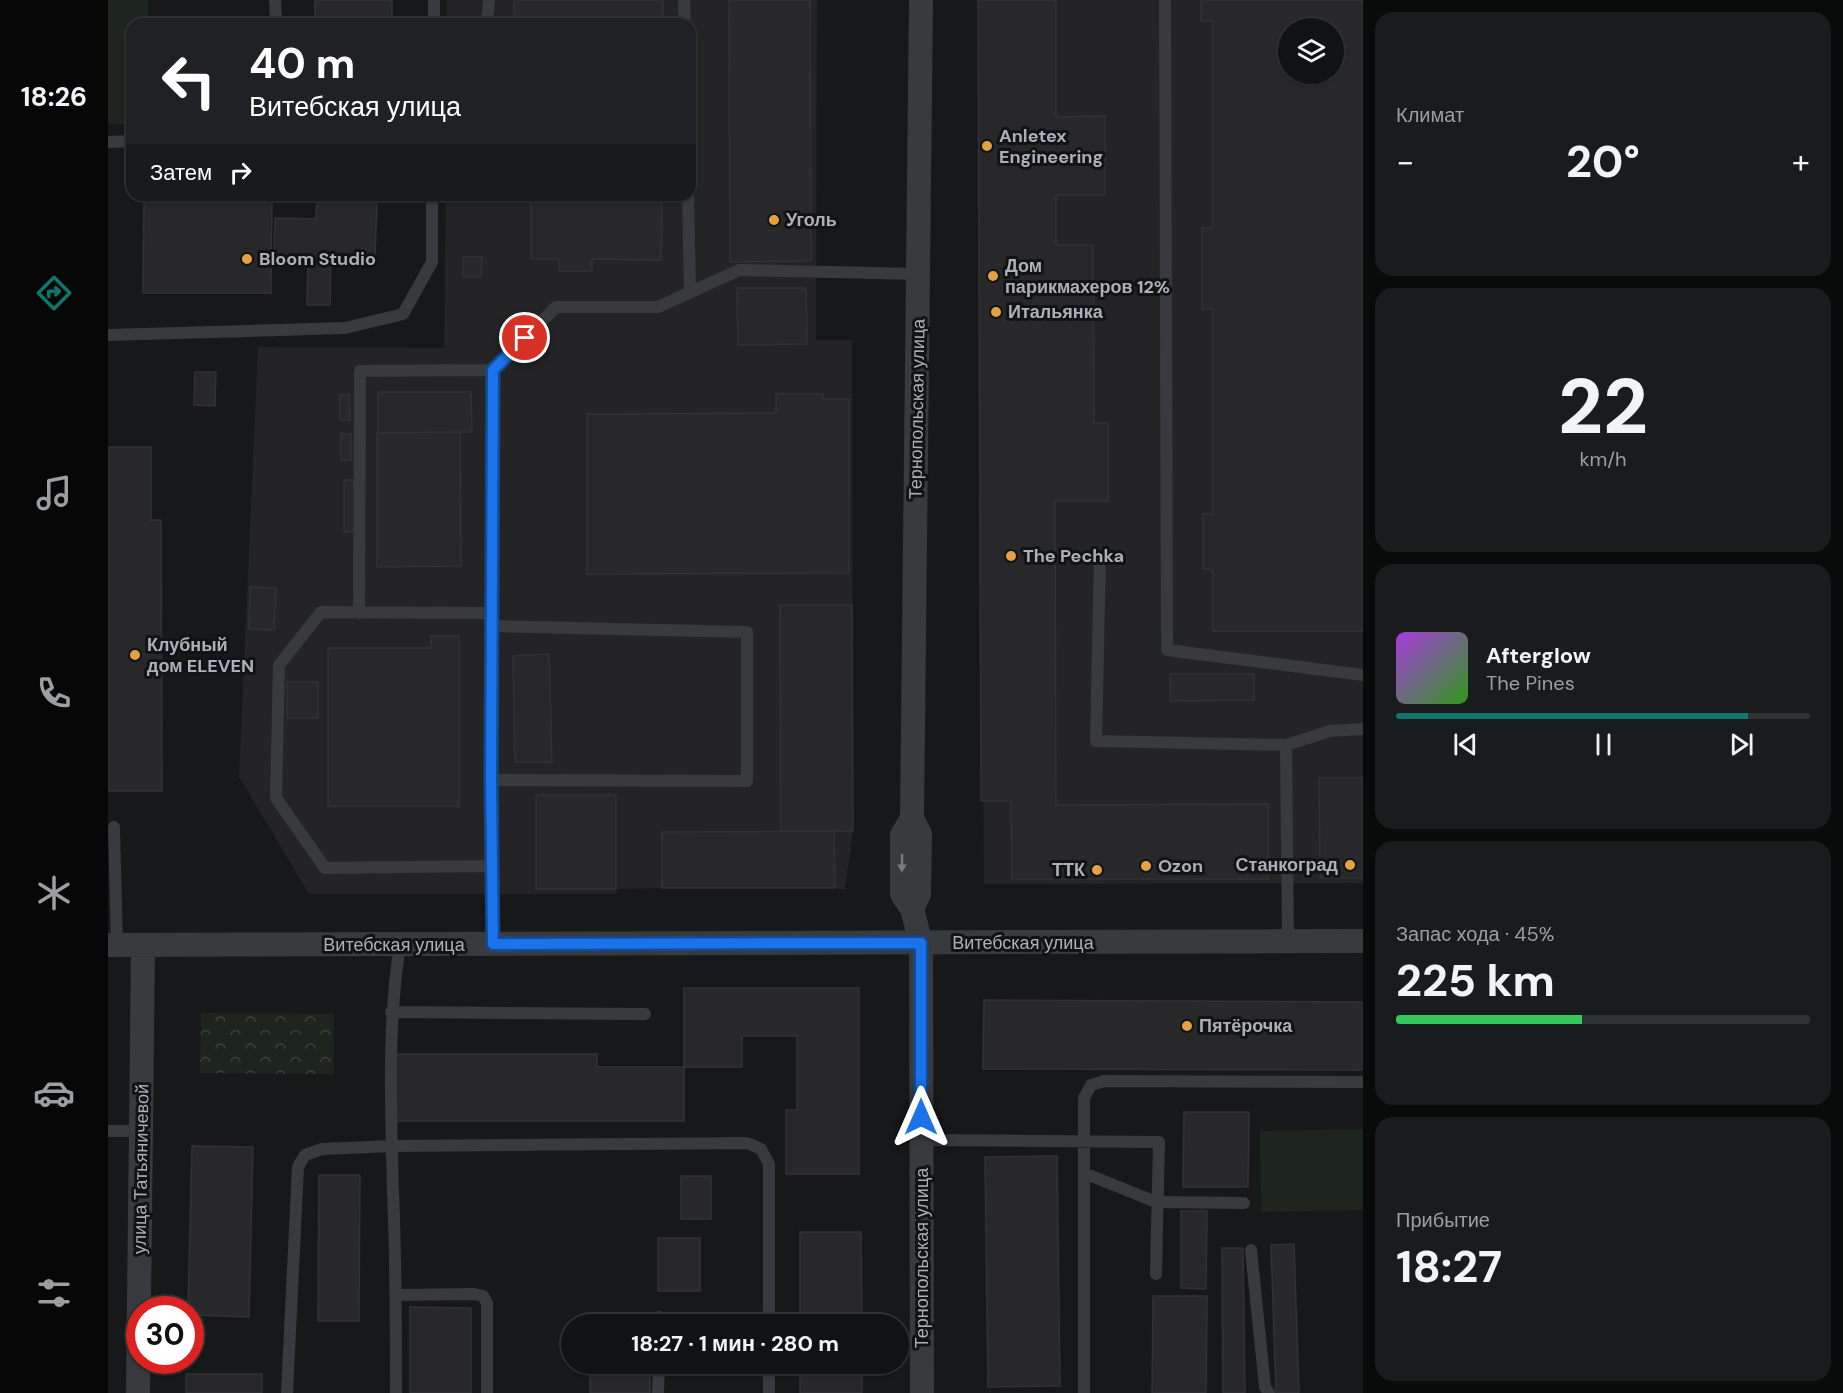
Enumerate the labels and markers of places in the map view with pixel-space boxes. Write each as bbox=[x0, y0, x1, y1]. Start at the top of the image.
place label: Anletex Engineering bbox=[999, 124, 1103, 169]
marker: Anletex Engineering bbox=[980, 139, 994, 153]
place label: Уголь bbox=[786, 208, 837, 232]
marker: Уголь bbox=[767, 213, 781, 227]
place label: Bloom Studio bbox=[259, 247, 376, 271]
marker: Bloom Studio bbox=[240, 252, 254, 266]
place label: Дом парикмахеров 12% bbox=[1005, 254, 1170, 299]
marker: Дом парикмахеров 12% bbox=[986, 269, 1000, 283]
place label: Итальянка bbox=[1008, 300, 1104, 324]
marker: Итальянка bbox=[989, 305, 1003, 319]
pin bbox=[499, 312, 550, 363]
place label: The Pechka bbox=[1023, 544, 1124, 568]
marker: The Pechka bbox=[1004, 549, 1018, 563]
place label: Клубный дом ELEVEN bbox=[147, 633, 254, 678]
marker: Клубный дом ELEVEN bbox=[128, 648, 142, 662]
place label: Станкоград bbox=[1236, 853, 1339, 877]
place label: Ozon bbox=[1158, 854, 1203, 878]
place label: ТТК bbox=[1052, 858, 1086, 882]
marker: Станкоград bbox=[1343, 858, 1357, 872]
marker: Ozon bbox=[1139, 859, 1153, 873]
marker: ТТК bbox=[1090, 863, 1104, 877]
place label: Пятёрочка bbox=[1199, 1014, 1293, 1038]
marker: Пятёрочка bbox=[1180, 1019, 1194, 1033]

